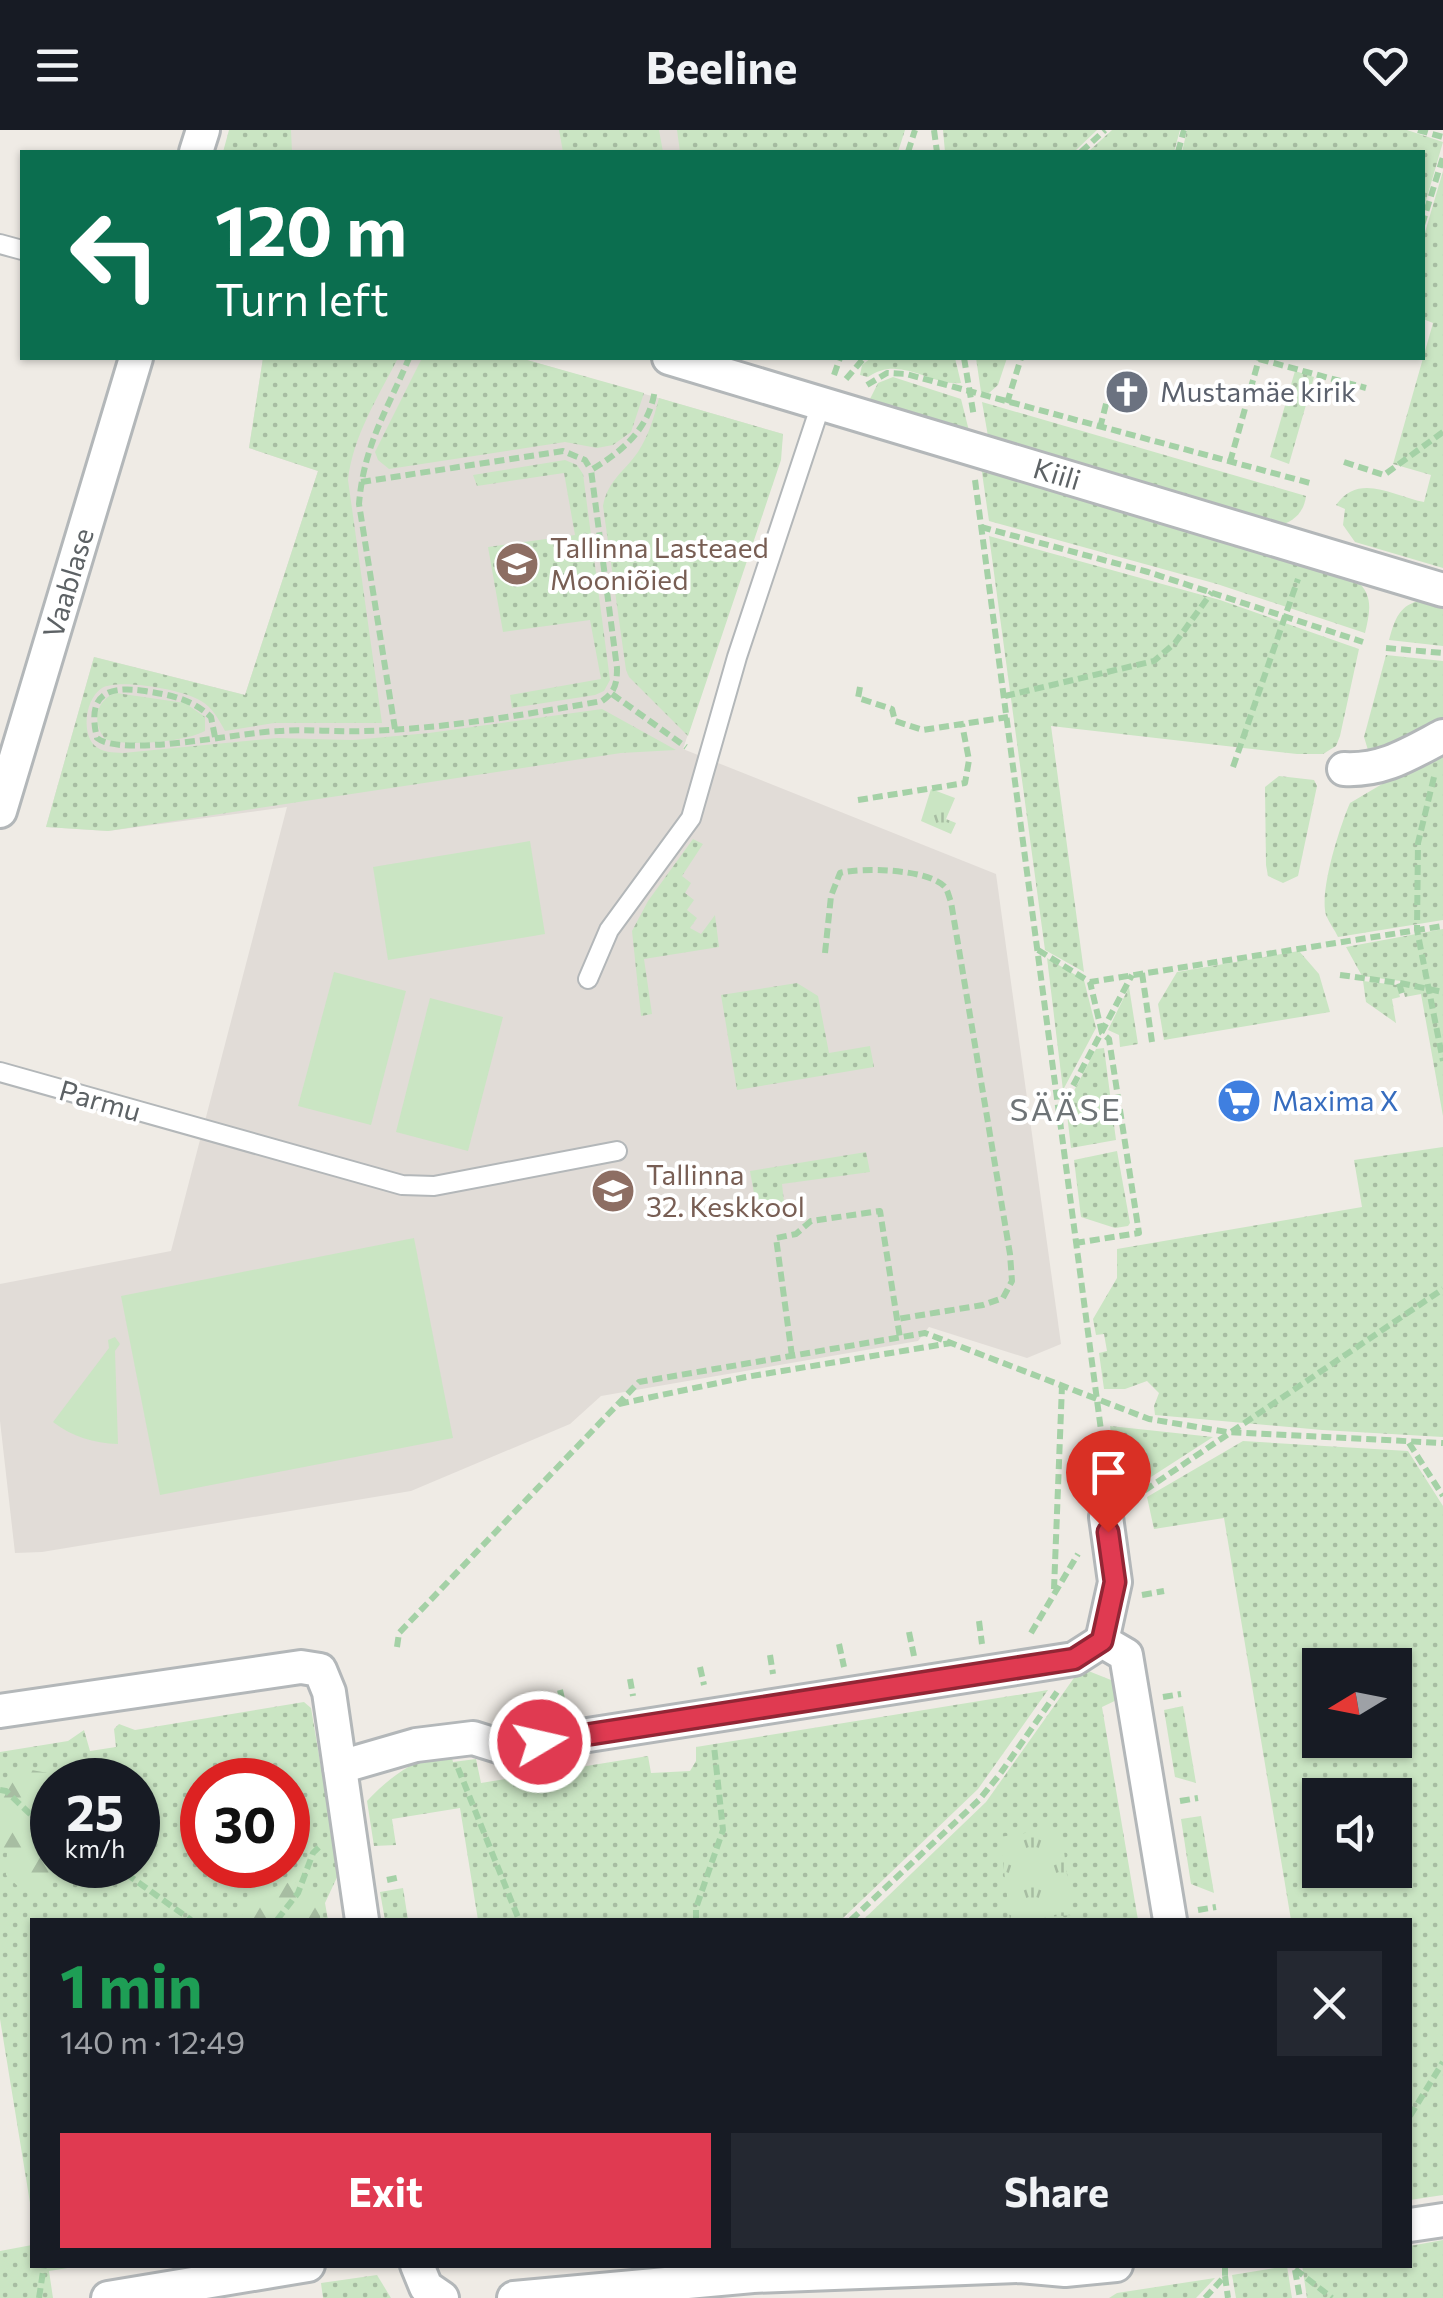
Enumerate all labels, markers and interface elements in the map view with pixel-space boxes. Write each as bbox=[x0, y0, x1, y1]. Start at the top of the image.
icon: menu bbox=[30, 38, 85, 93]
text: Beeline bbox=[646, 38, 797, 93]
icon: heart bbox=[1358, 38, 1413, 93]
text: 120 m bbox=[215, 185, 407, 270]
icon: left bbox=[50, 190, 180, 320]
text: Turn left bbox=[215, 270, 389, 325]
church icon: Mustamäe kirik bbox=[1104, 369, 1150, 415]
place label: Mustamäe kirik bbox=[1160, 374, 1356, 408]
street label: Kiili bbox=[1030, 450, 1085, 496]
street label: Vaablase bbox=[35, 524, 100, 642]
place label: Tallinna Lasteaed Mooniõied bbox=[550, 530, 769, 596]
school or university icon: Tallinna Lasteaed Mooniõied bbox=[494, 541, 540, 587]
street label: Parmu bbox=[55, 1072, 145, 1128]
supermarket icon: Maxima X bbox=[1216, 1078, 1262, 1124]
place label: Maxima X bbox=[1272, 1083, 1399, 1117]
district label: SÄÄSE bbox=[1009, 1088, 1123, 1128]
place label: Tallinna 32. Keskkool bbox=[646, 1157, 805, 1223]
school or university icon: Tallinna 32. Keskkool bbox=[590, 1168, 636, 1214]
pin bbox=[1066, 1430, 1151, 1533]
icon: arrive bbox=[1081, 1445, 1136, 1500]
north arrow bbox=[1302, 1648, 1412, 1758]
map controls bbox=[1302, 1648, 1412, 1888]
position arrow bbox=[488, 1690, 592, 1794]
speed limit sign: 30 bbox=[180, 1758, 310, 1888]
button: sound bbox=[1302, 1778, 1412, 1888]
text: 25 bbox=[66, 1780, 124, 1841]
text: km/h bbox=[65, 1833, 125, 1863]
text: 1 min bbox=[60, 1947, 202, 2020]
button: close bbox=[1277, 1951, 1382, 2056]
text: 140 m · 12:49 bbox=[60, 2021, 245, 2061]
button: Exit bbox=[60, 2133, 711, 2248]
button: Share bbox=[731, 2133, 1382, 2248]

